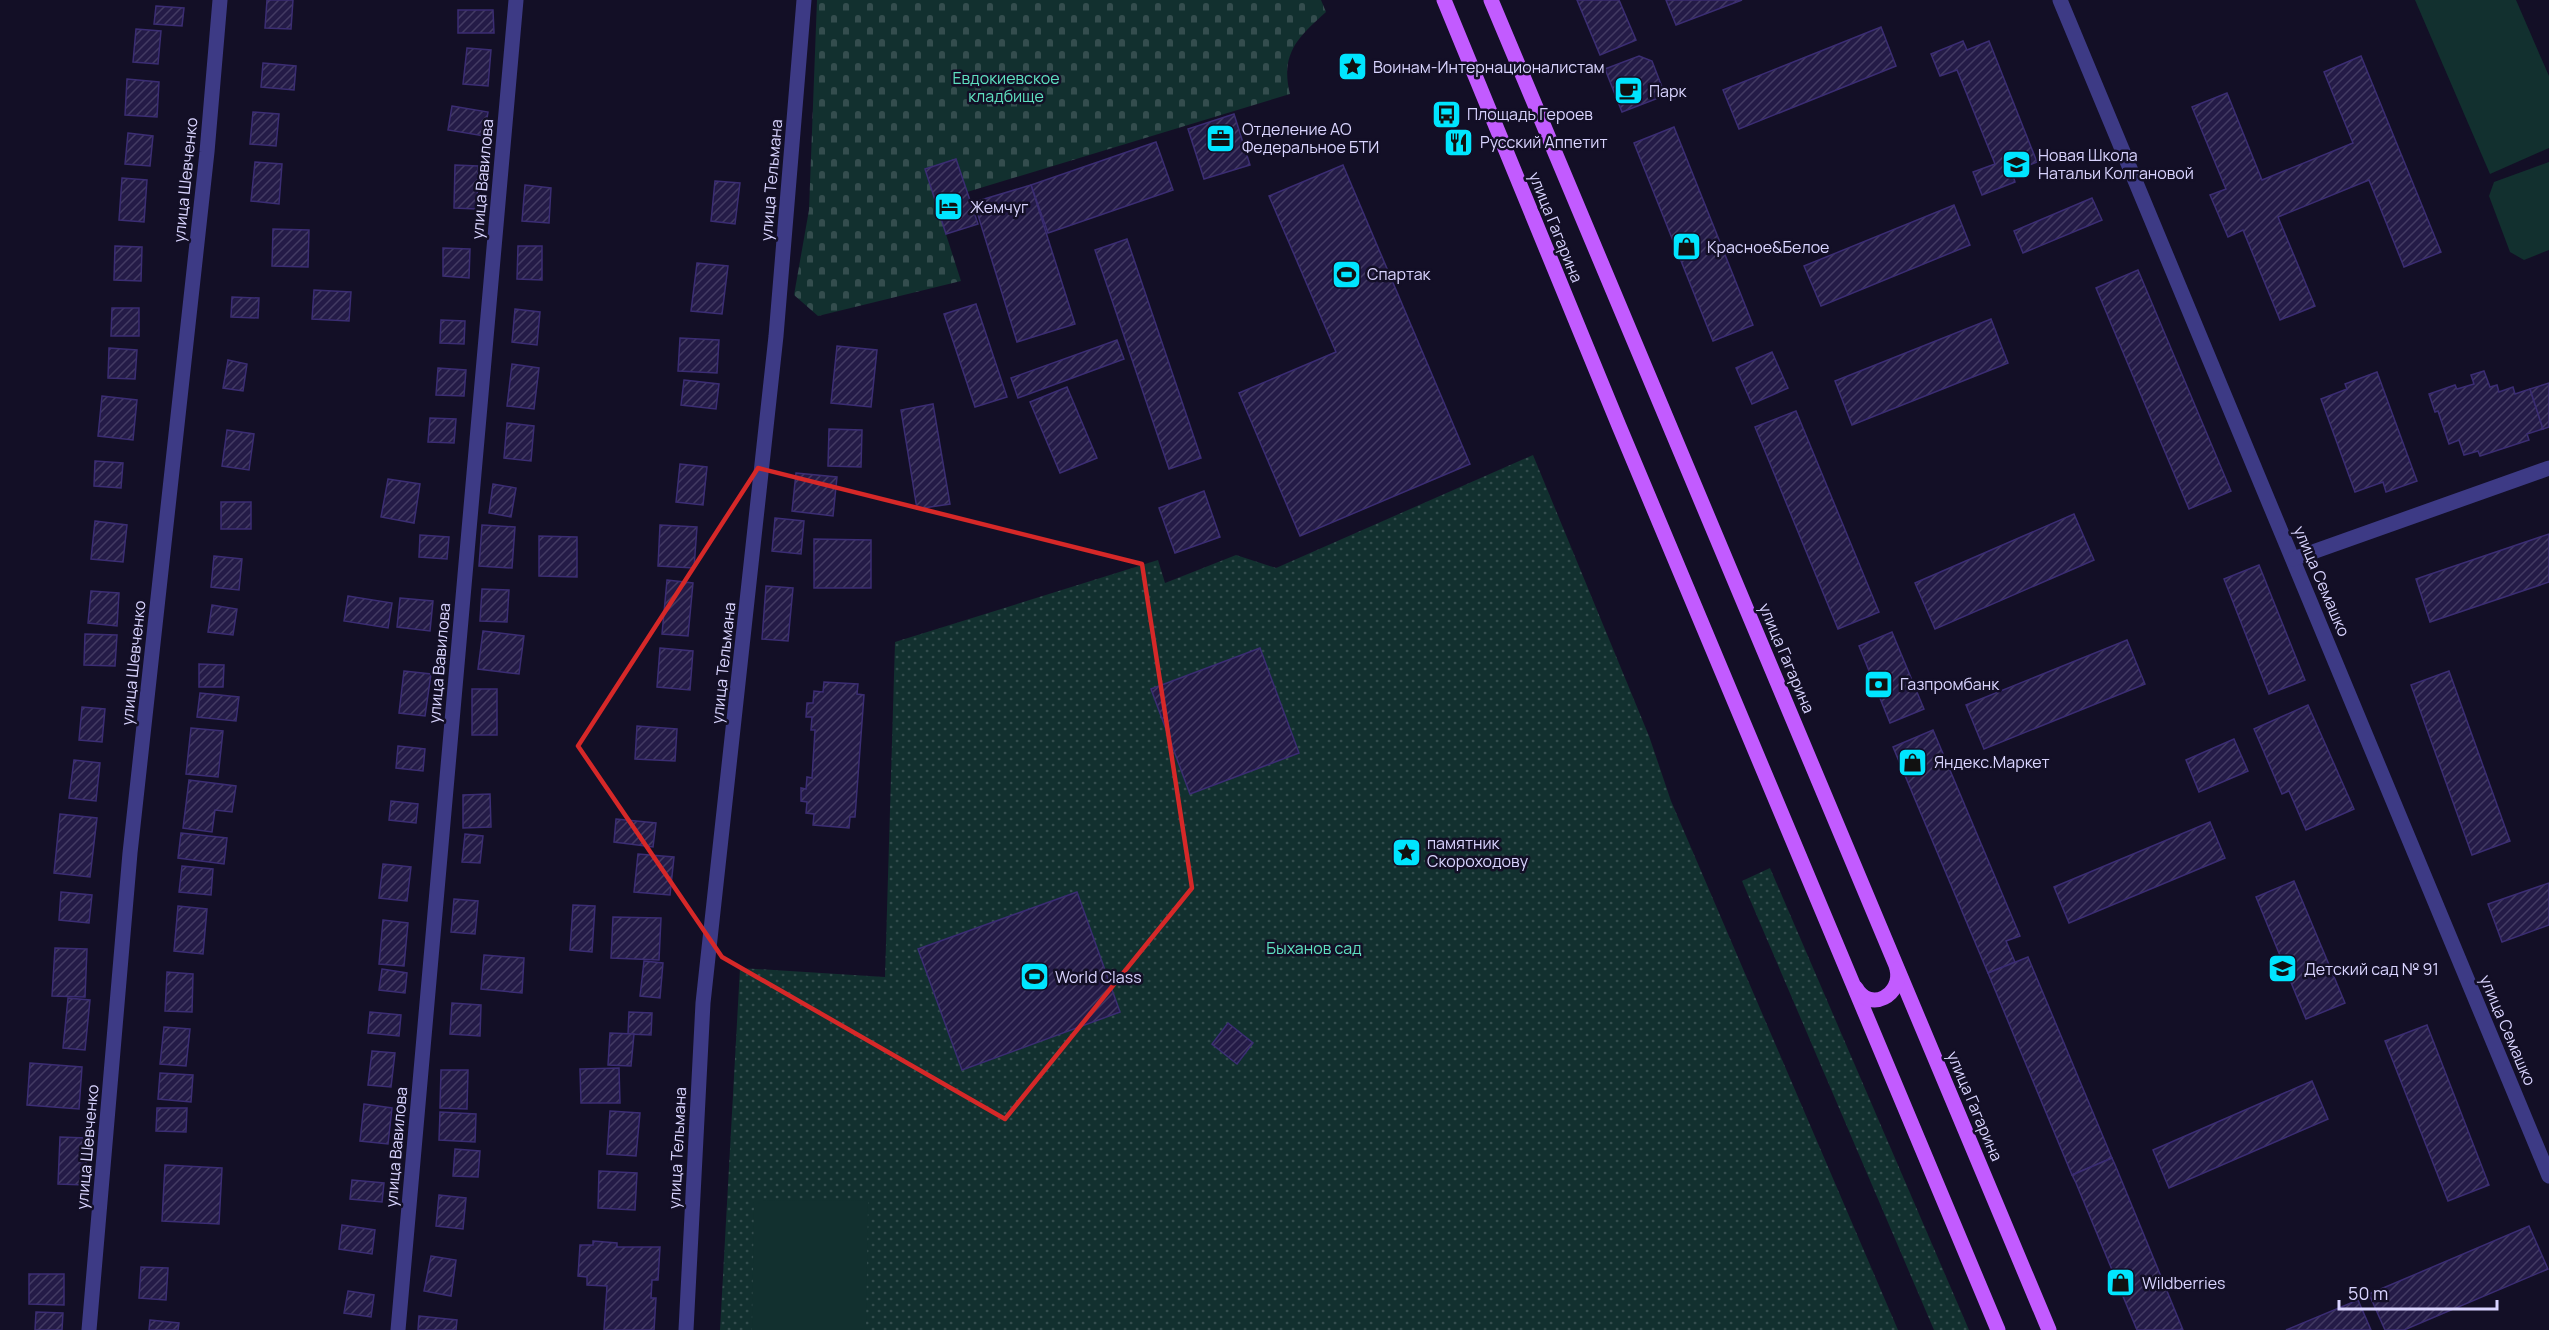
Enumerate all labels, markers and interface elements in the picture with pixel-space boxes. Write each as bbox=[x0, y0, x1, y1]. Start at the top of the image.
place icon: Воинам-Интернационалистам bbox=[1336, 51, 1368, 83]
place label: Воинам-Интернационалистам bbox=[1373, 56, 1605, 78]
park label: Евдокиевское кладбище bbox=[952, 67, 1060, 107]
cafe icon: Парк bbox=[1612, 75, 1644, 107]
place label: Парк bbox=[1649, 80, 1687, 102]
bus stop icon: Площадь Героев bbox=[1430, 98, 1462, 130]
place label: Площадь Героев bbox=[1467, 103, 1593, 125]
street label: улица Шевченко bbox=[167, 116, 203, 244]
street label: улица Вавилова bbox=[466, 118, 498, 240]
street label: улица Тельмана bbox=[755, 118, 787, 242]
place label: Отделение АО Федеральное БТИ bbox=[1242, 118, 1379, 158]
office icon: Отделение АО Федеральное БТИ bbox=[1205, 122, 1237, 154]
restaurant icon: Русский Аппетит bbox=[1443, 126, 1475, 158]
place label: Русский Аппетит bbox=[1480, 131, 1608, 153]
place label: Новая Школа Натальи Колгановой bbox=[2038, 144, 2194, 184]
school or university icon: Новая Школа Натальи Колгановой bbox=[2001, 148, 2033, 180]
street label: улица Гагарина bbox=[1524, 168, 1588, 286]
hotel icon: Жемчуг bbox=[933, 191, 965, 223]
place label: Жемчуг bbox=[970, 196, 1029, 218]
shop icon: Красное&Белое bbox=[1670, 231, 1702, 263]
place label: Красное&Белое bbox=[1707, 236, 1829, 258]
sports icon: Спартак bbox=[1330, 258, 1362, 290]
place label: Спартак bbox=[1367, 263, 1432, 285]
street label: улица Семашко bbox=[2289, 522, 2355, 640]
street label: улица Шевченко bbox=[115, 599, 151, 727]
street label: улица Гагарина bbox=[1754, 600, 1820, 716]
street label: улица Тельмана bbox=[706, 601, 740, 725]
street label: улица Вавилова bbox=[423, 602, 455, 724]
bank icon: Газпромбанк bbox=[1863, 668, 1895, 700]
place label: Газпромбанк bbox=[1900, 673, 2000, 695]
shop icon: Яндекс.Маркет bbox=[1897, 746, 1929, 778]
place label: Яндекс.Маркет bbox=[1934, 751, 2050, 773]
place label: памятник Скороходову bbox=[1427, 832, 1529, 872]
place icon: памятник Скороходову bbox=[1390, 836, 1422, 868]
park label: Быханов сад bbox=[1266, 937, 1362, 959]
school or university icon: Детский сад № 91 bbox=[2267, 953, 2299, 985]
place label: Детский сад № 91 bbox=[2304, 958, 2439, 980]
sports icon: World Class bbox=[1018, 961, 1050, 993]
place label: World Class bbox=[1055, 966, 1142, 988]
street label: улица Семашко bbox=[2475, 971, 2541, 1089]
street label: улица Гагарина bbox=[1942, 1048, 2008, 1164]
street label: улица Шевченко bbox=[71, 1083, 103, 1211]
street label: улица Вавилова bbox=[380, 1086, 412, 1208]
street label: улица Тельмана bbox=[663, 1086, 691, 1210]
shop icon: Wildberries bbox=[2105, 1267, 2137, 1299]
place label: Wildberries bbox=[2142, 1272, 2225, 1294]
scale bar bbox=[2339, 1273, 2496, 1311]
text: 50 m bbox=[2348, 1281, 2388, 1305]

